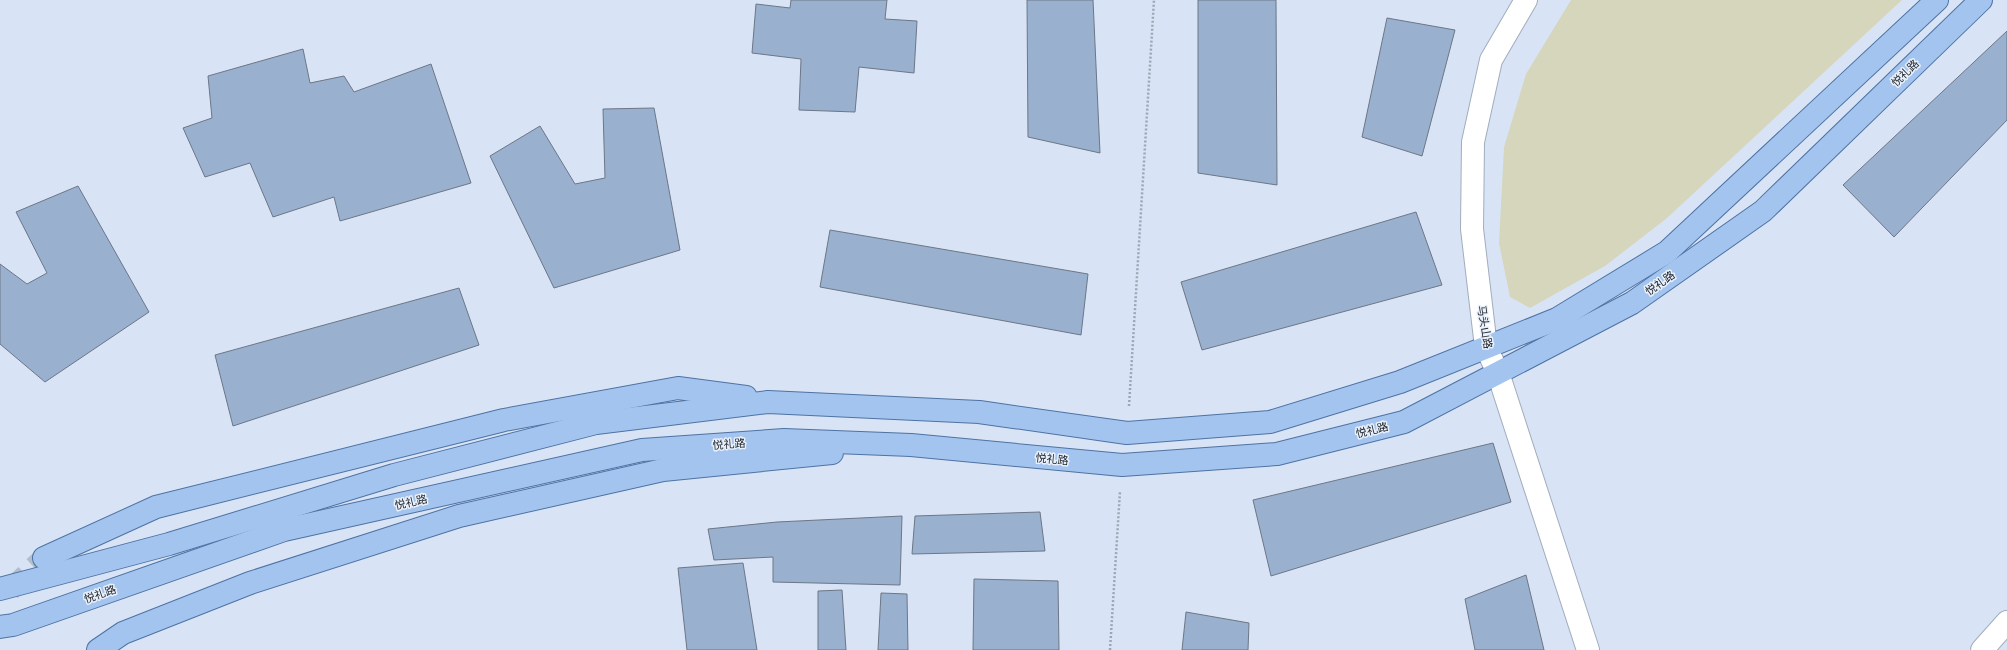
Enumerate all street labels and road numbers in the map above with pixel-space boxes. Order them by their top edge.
street label: 悦礼路 [1888,57,1922,89]
street label: 悦礼路 [1642,268,1678,298]
street label: 马头山路 [1475,304,1495,350]
street label: 悦礼路 [1354,419,1390,441]
street label: 悦礼路 [712,436,746,452]
street label: 悦礼路 [1035,451,1069,467]
street label: 悦礼路 [393,491,429,513]
street label: 悦礼路 [82,582,118,606]

